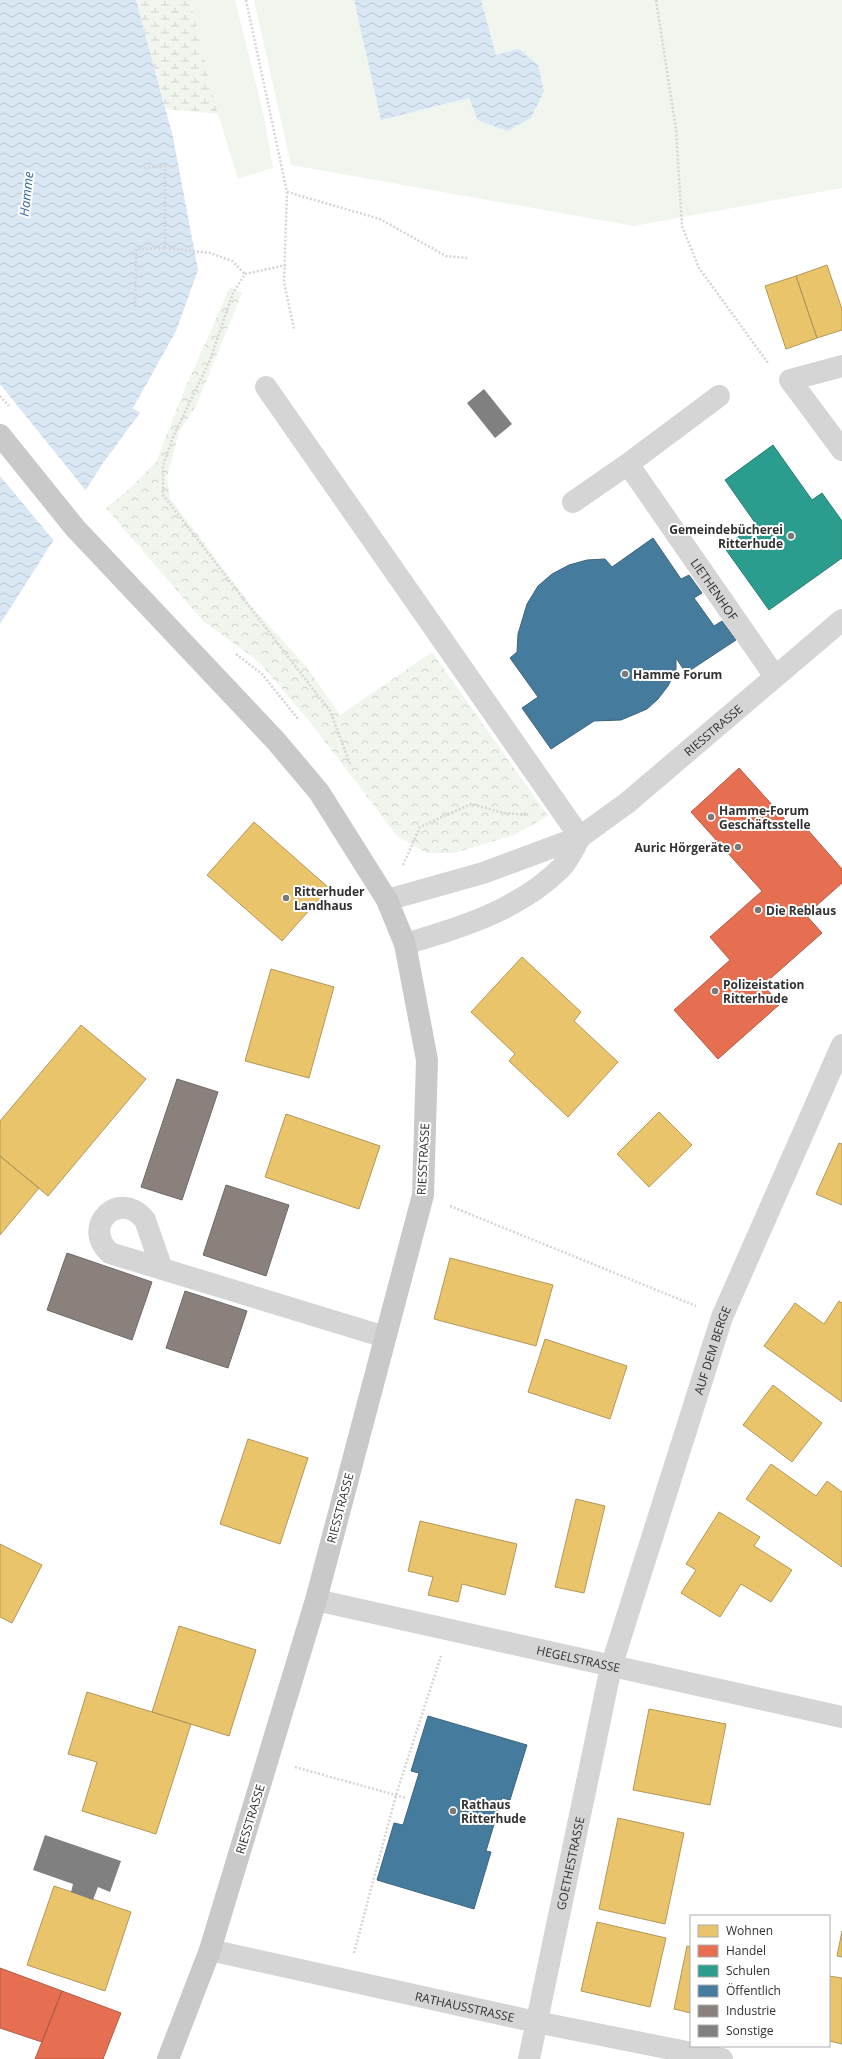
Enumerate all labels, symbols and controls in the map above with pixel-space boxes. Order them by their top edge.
water label: Hamme [15,170,37,217]
place label: Gemeindebücherei Ritterhude [669,521,783,552]
marker: Gemeindebücherei Ritterhude [786,531,796,541]
street label: LIETHENHOF [687,555,742,624]
place label: Hamme Forum [633,666,722,683]
marker: Hamme Forum [620,669,630,679]
street label: RIESSTRASSE [680,700,746,760]
place label: Hamme-Forum Geschäftsstelle [719,802,811,833]
marker: Hamme-Forum Geschäftsstelle [706,812,716,822]
place label: Auric Hörgeräte [635,839,730,856]
marker: Auric Hörgeräte [733,842,743,852]
place label: Ritterhuder Landhaus [294,883,365,914]
marker: Ritterhuder Landhaus [281,893,291,903]
place label: Die Reblaus [766,902,836,919]
marker: Die Reblaus [753,905,763,915]
place label: Polizeistation Ritterhude [723,976,805,1007]
marker: Polizeistation Ritterhude [710,986,720,996]
street label: RIESSTRASSE [413,1123,433,1195]
street label: AUF DEM BERGE [689,1303,734,1397]
street label: RIESSTRASSE [322,1471,358,1545]
street label: HEGELSTRASSE [535,1641,622,1676]
street label: RIESSTRASSE [231,1782,269,1856]
place label: Rathaus Ritterhude [461,1796,526,1827]
marker: Rathaus Ritterhude [448,1806,458,1816]
street label: GOETHESTRASSE [552,1815,588,1911]
legend [690,1915,830,2047]
text: Wohnen [726,1922,773,1939]
text: Handel [726,1942,766,1959]
text: Schulen [726,1962,770,1979]
text: Öffentlich [726,1982,781,1999]
street label: RATHAUSSTRASSE [413,1987,516,2026]
text: Industrie [726,2002,776,2019]
text: Sonstige [726,2022,774,2039]

